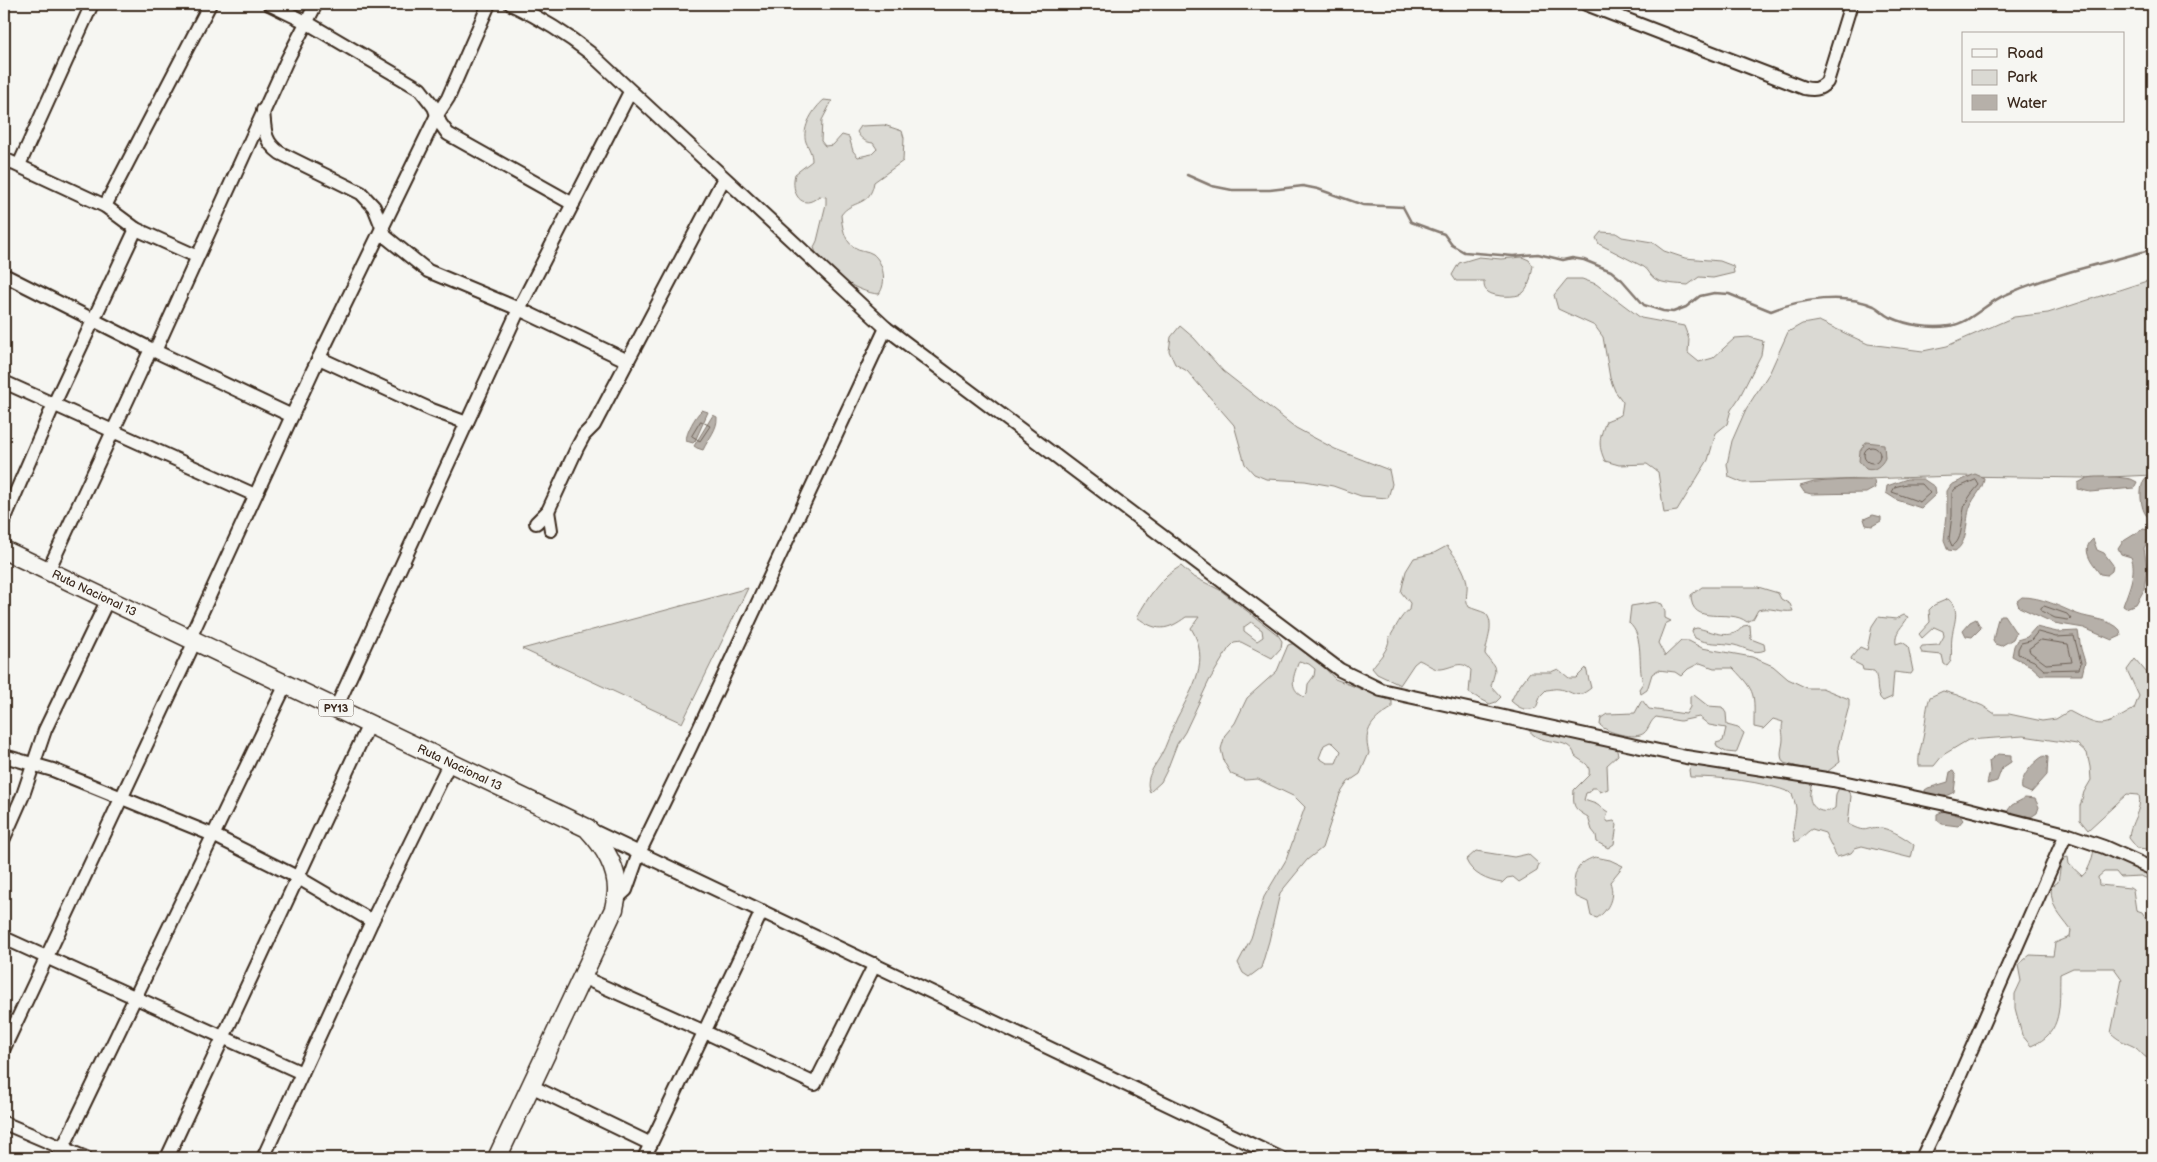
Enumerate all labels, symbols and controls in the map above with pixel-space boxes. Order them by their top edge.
legend [1962,32,2124,122]
text: Road [2007,44,2043,63]
text: Park [2007,68,2038,87]
text: Water [2007,94,2047,113]
street label: Ruta Nacional 13 [49,567,139,620]
road number: PY13 [318,700,354,716]
street label: Ruta Nacional 13 [415,741,504,794]

